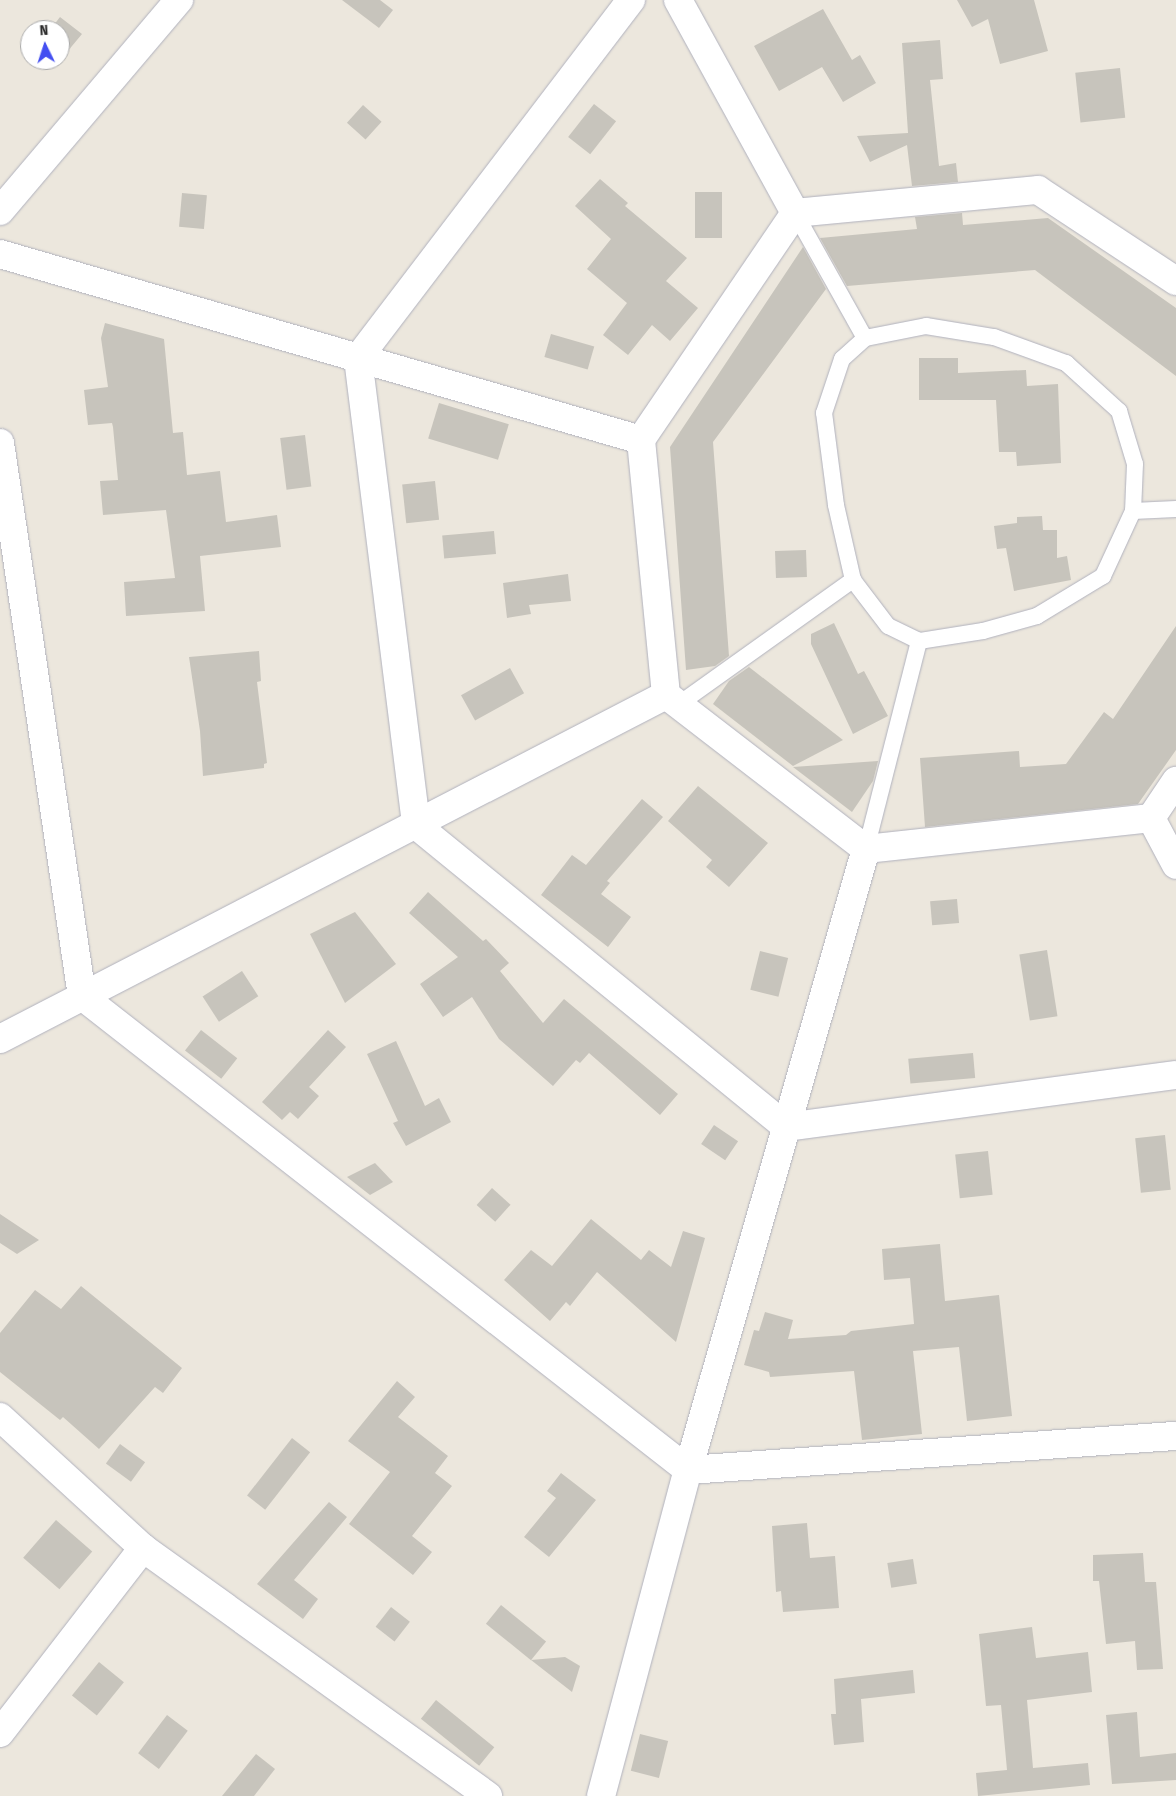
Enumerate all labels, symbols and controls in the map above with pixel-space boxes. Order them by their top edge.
north arrow [20,20,70,70]
text: N [39,22,49,39]

